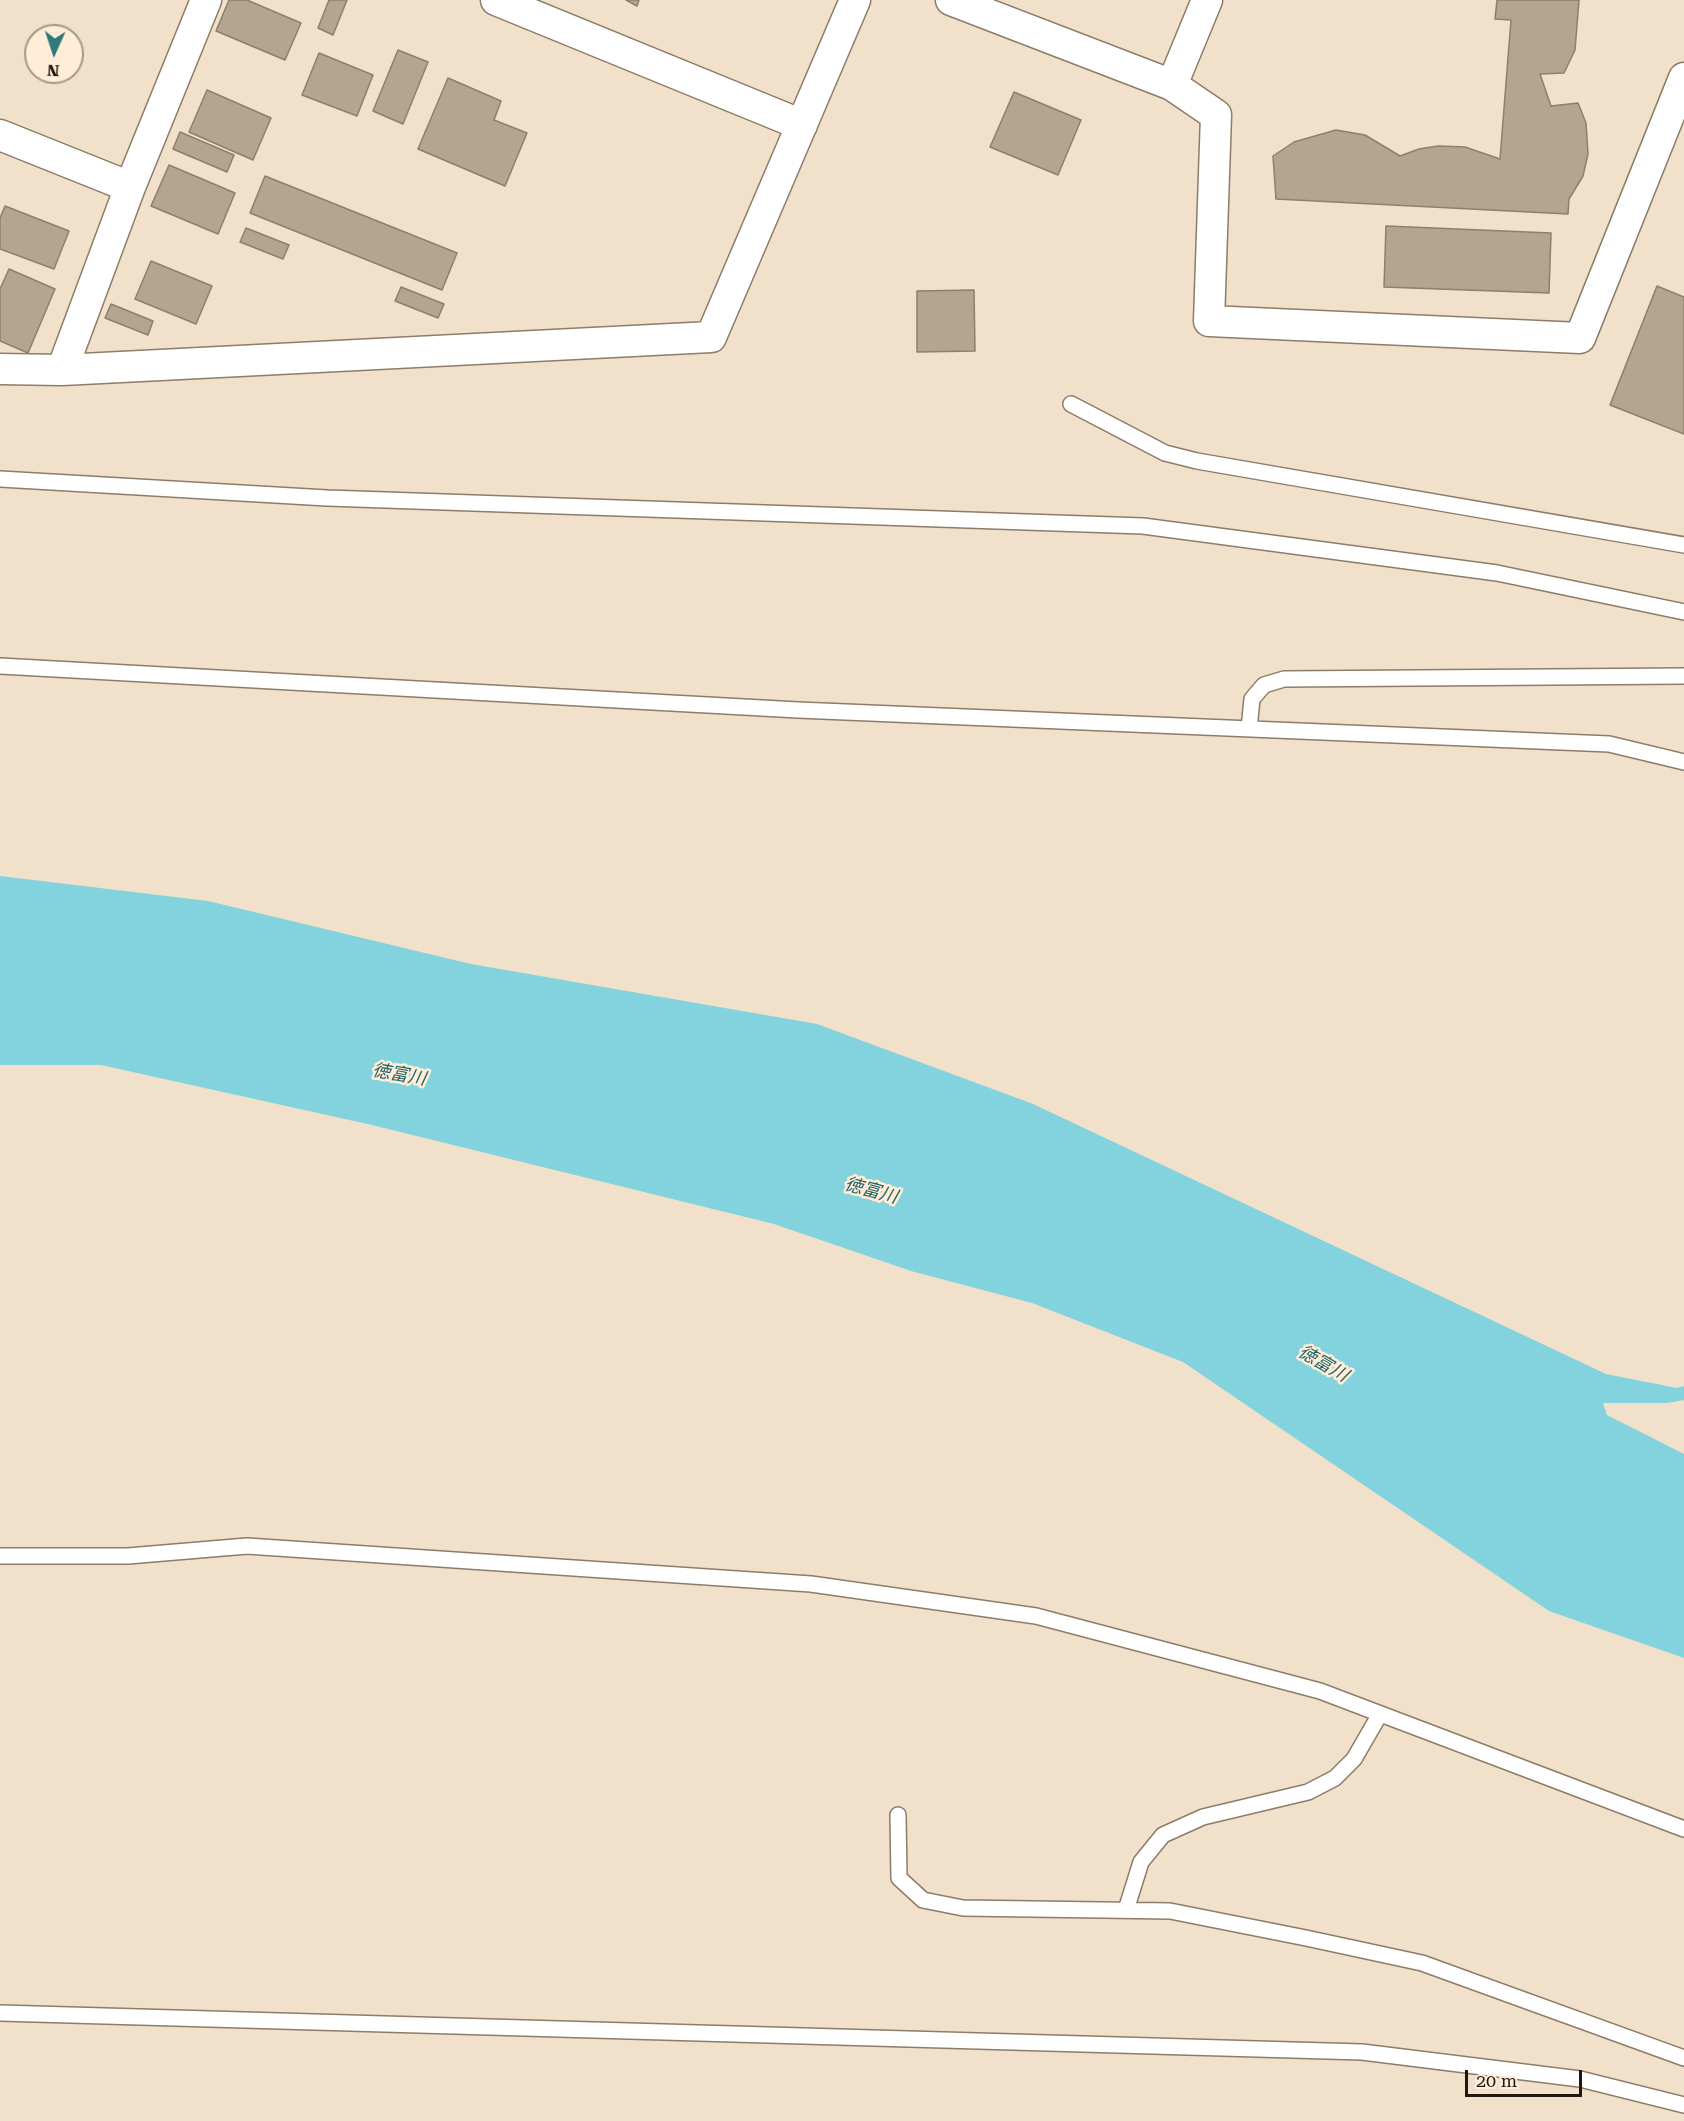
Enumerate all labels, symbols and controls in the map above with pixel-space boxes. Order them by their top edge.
north arrow [24,24,84,84]
text: N [46,61,60,80]
water label: 徳富川 [371,1060,427,1090]
water label: 徳富川 [842,1174,900,1208]
water label: 徳富川 [1294,1341,1352,1387]
scale bar [1468,2058,1585,2096]
text: 20 m [1476,2070,1517,2091]

